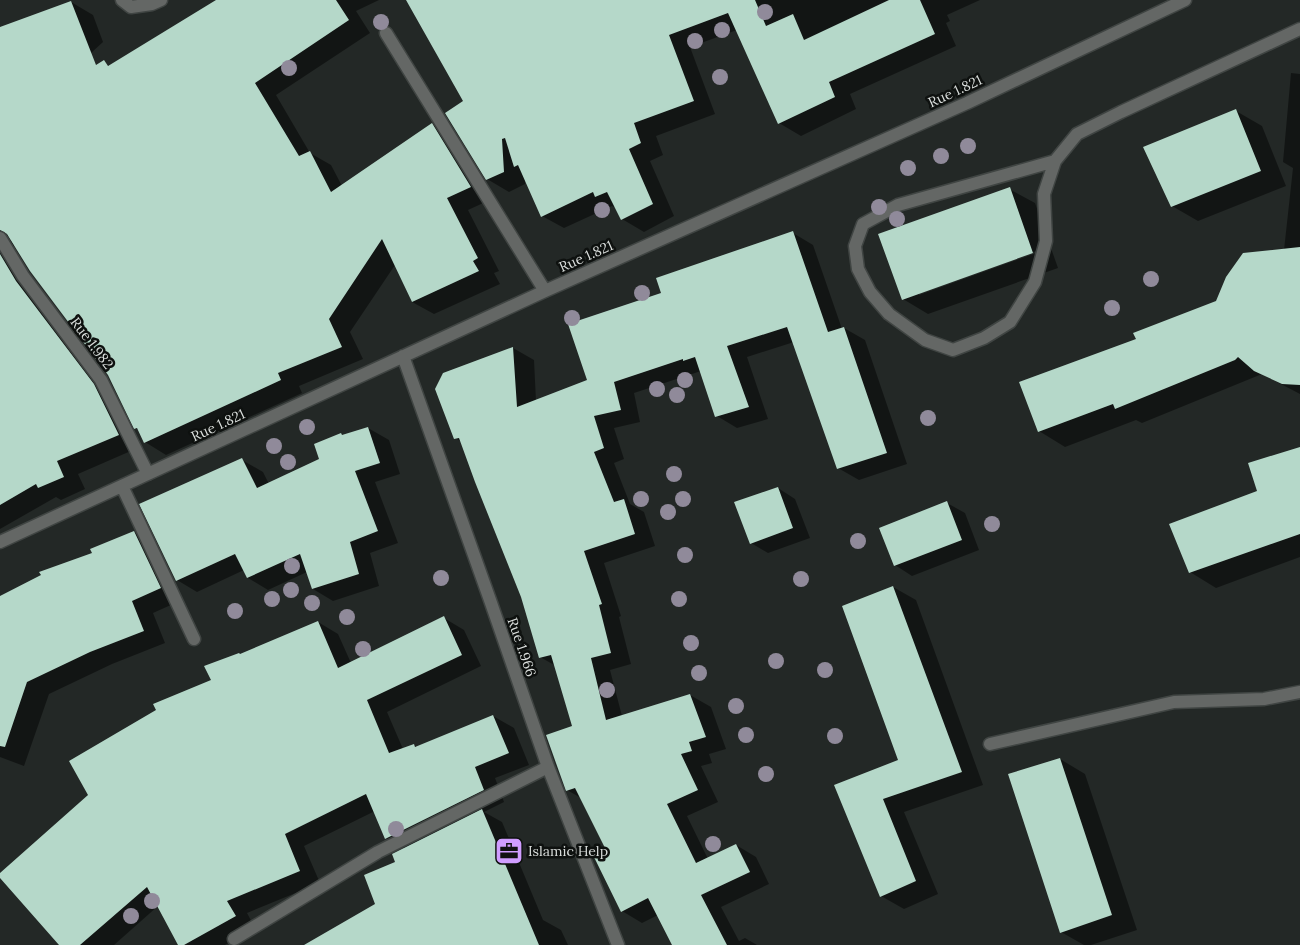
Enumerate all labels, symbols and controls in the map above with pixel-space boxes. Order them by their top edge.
street label: Rue 1.821 [925,71,985,111]
street label: Rue 1.821 [556,236,616,276]
street label: Rue 1.982 [67,313,117,373]
street label: Rue 1.821 [188,405,248,445]
street label: Rue 1.966 [504,615,540,679]
office icon: Islamic Help [494,836,524,866]
place label: Islamic Help [528,842,608,860]

